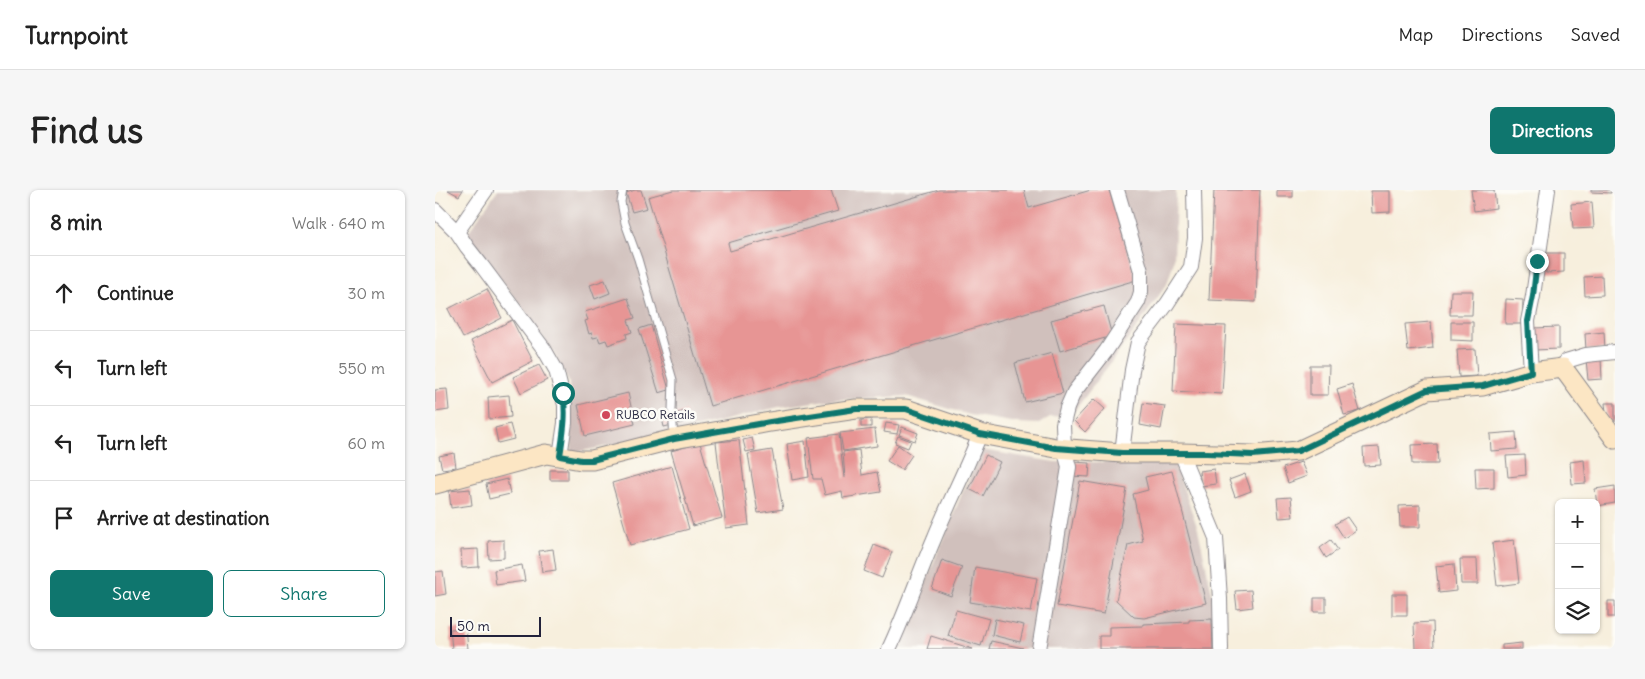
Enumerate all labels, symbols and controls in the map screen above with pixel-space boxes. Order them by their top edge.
text: Turnpoint [25,20,128,50]
text: Map [1398,23,1433,46]
text: Directions [1461,23,1543,46]
text: Saved [1571,23,1620,46]
button: Directions [1490,107,1615,154]
text: Find us [30,108,143,152]
text: 8 min [50,209,102,236]
text: Walk · 640 m [292,213,385,233]
route end [1526,250,1549,273]
icon: ahead [50,279,78,307]
text: Continue [97,281,174,305]
text: 30 m [348,283,385,303]
icon: left [50,354,78,382]
text: Turn left [97,356,167,380]
text: 550 m [338,358,385,378]
route start [552,382,575,405]
place label: RUBCO Retails [616,407,695,422]
marker: RUBCO Retails [600,409,612,421]
icon: left [50,429,78,457]
text: Turn left [97,431,167,455]
text: 60 m [347,433,385,453]
map controls [1555,499,1600,634]
button: + [1555,499,1600,544]
icon: arrive [50,504,78,532]
text: Arrive at destination [97,506,270,530]
button: − [1555,544,1600,589]
button: Save [50,570,213,617]
button: Share [223,570,385,617]
button: layers [1555,589,1600,634]
scale bar [450,614,541,637]
text: 50 m [457,617,490,635]

